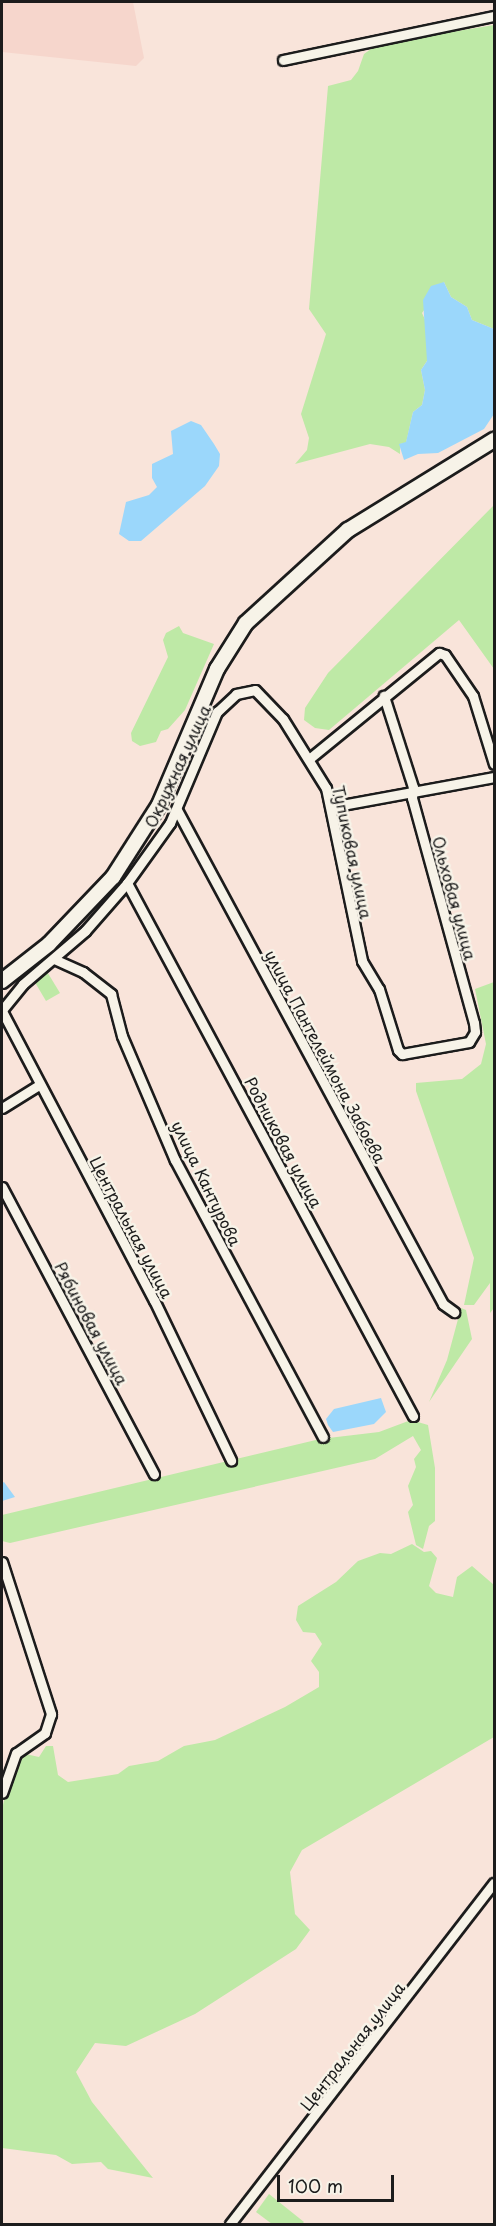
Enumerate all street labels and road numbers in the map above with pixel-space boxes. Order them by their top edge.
street label: Окружная улица [140,701,214,831]
street label: Тупиковая улица [329,783,377,921]
street label: Ольховая улица [429,834,481,962]
street label: улица Пантелеймона Забоева [262,946,390,1166]
street label: Родниковая улица [241,1073,327,1211]
street label: улица Кантурова [168,1117,246,1249]
street label: Центральная улица [86,1153,178,1301]
street label: Рябиновая улица [51,1258,133,1388]
street label: Центральная улица [296,1978,408,2114]

